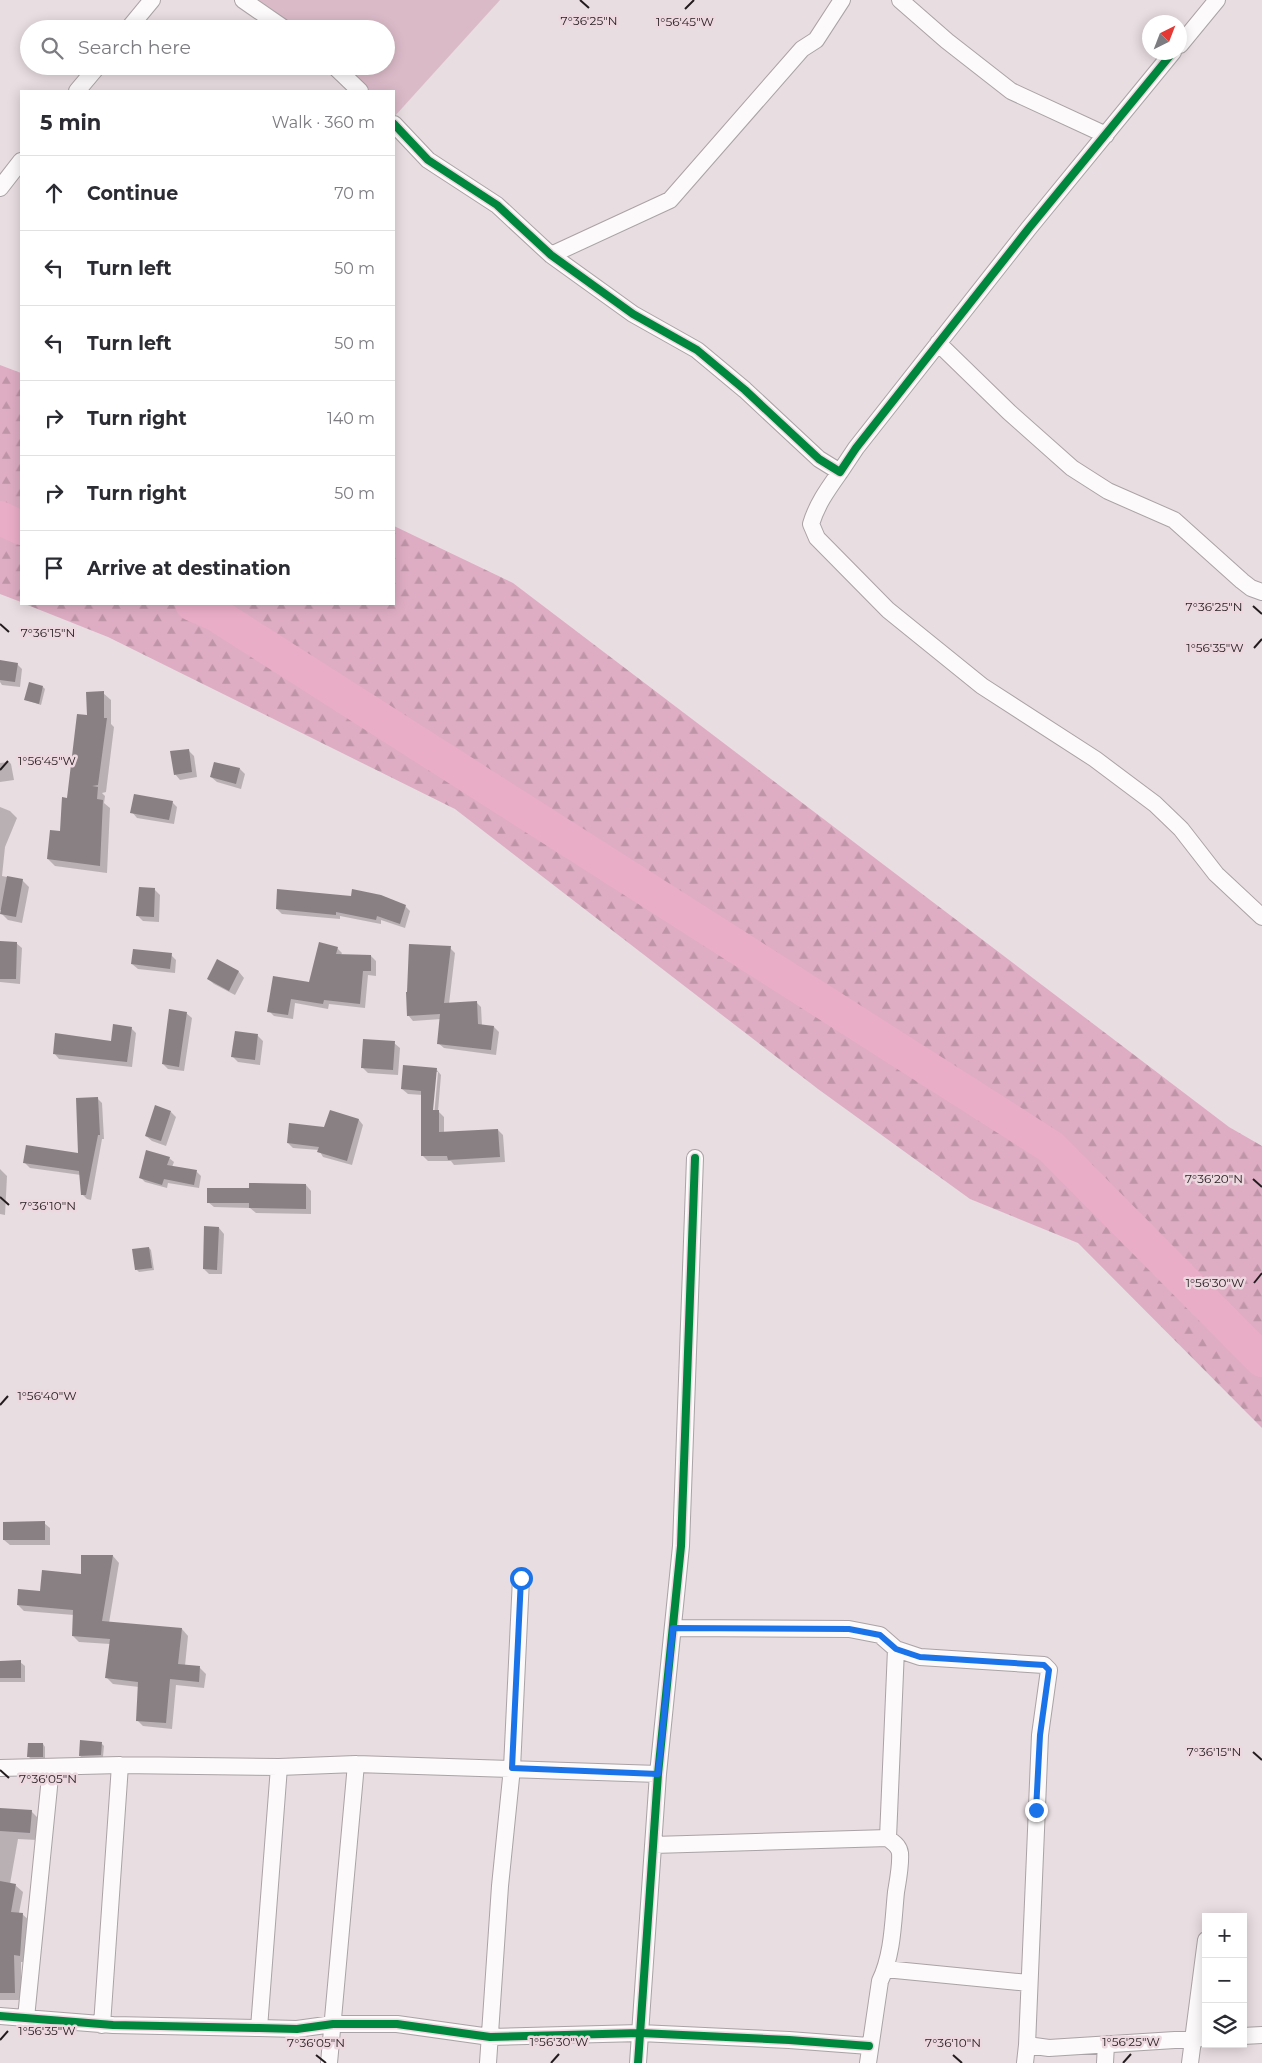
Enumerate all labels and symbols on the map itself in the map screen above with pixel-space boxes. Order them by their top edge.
text: 7°36'25"N [561,13,617,28]
text: 1°56'45"W [656,14,714,29]
north arrow [1142,15,1187,60]
text: 7°36'25"N [1186,599,1242,614]
text: 7°36'15"N [21,625,75,640]
text: 1°56'35"W [1186,640,1244,655]
text: 1°56'45"W [18,753,76,768]
text: 7°36'20"N [1185,1171,1243,1186]
text: 7°36'10"N [20,1198,76,1213]
text: 1°56'30"W [1186,1275,1244,1290]
text: 1°56'40"W [17,1388,77,1403]
route start [510,1567,533,1590]
text: 7°36'15"N [1187,1744,1241,1759]
text: 7°36'05"N [19,1771,77,1786]
route end [1025,1799,1048,1822]
text: 1°56'35"W [18,2023,76,2038]
text: 1°56'30"W [530,2034,588,2049]
text: 1°56'25"W [1102,2034,1160,2049]
text: 7°36'05"N [287,2035,345,2050]
text: 7°36'10"N [925,2035,981,2050]

